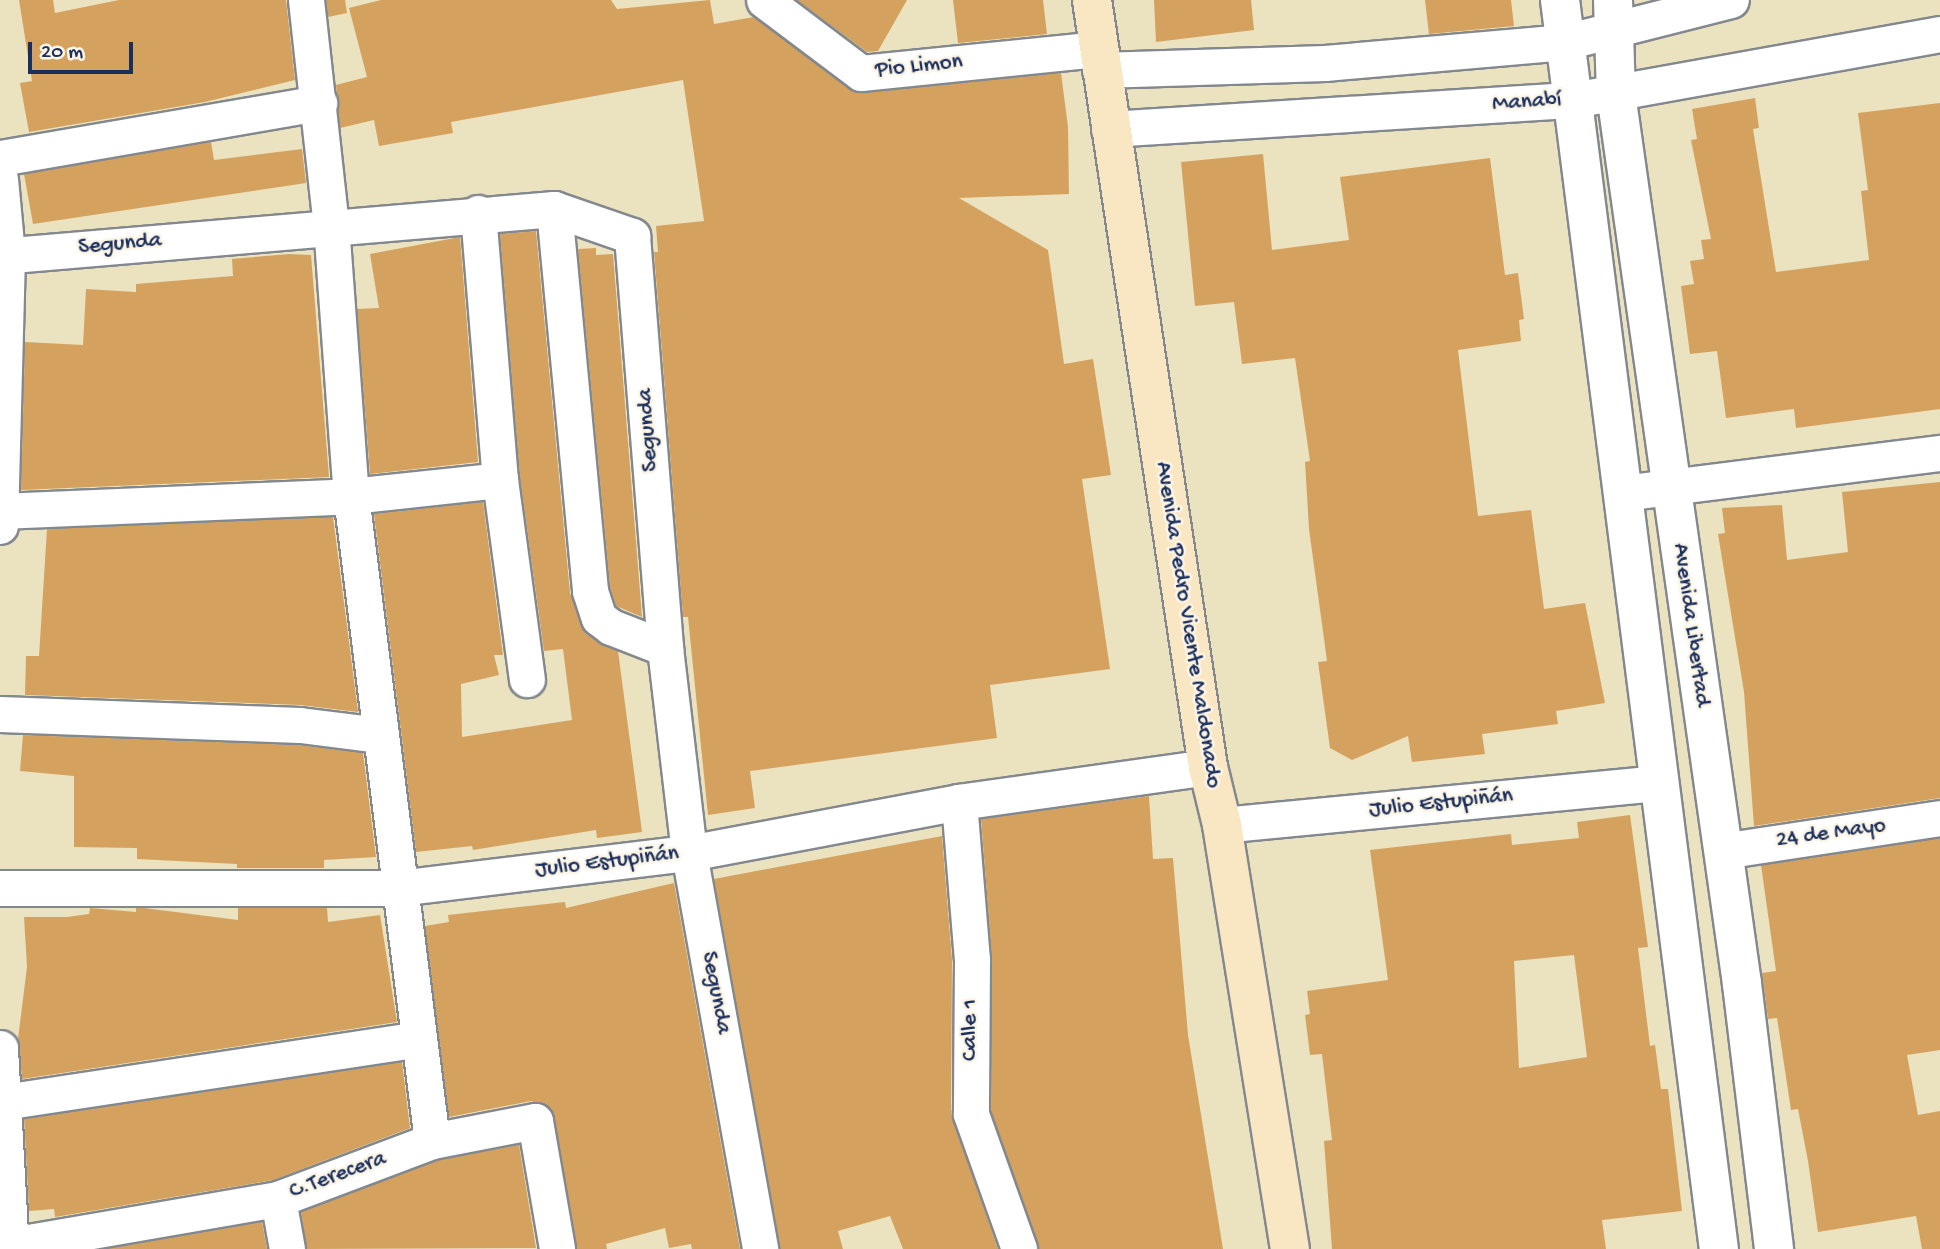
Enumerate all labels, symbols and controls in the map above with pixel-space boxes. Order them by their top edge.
scale bar [32,28,136,72]
text: 20 m [41,41,83,66]
street label: Pio Limon [874,49,964,85]
street label: Manabí [1491,87,1563,119]
street label: Segunda [77,228,163,262]
street label: Segunda [632,387,666,473]
street label: Avenida Pedro Vicente Maldonado [1148,460,1226,790]
street label: Avenida Libertad [1665,542,1715,708]
street label: Julio Estupiñán [1368,783,1514,825]
street label: 24 de Mayo [1774,813,1888,855]
street label: Julio Estupiñán [534,841,680,885]
street label: Segunda [693,949,737,1037]
street label: Calle 1 [957,999,985,1061]
street label: C.Terecera [286,1146,390,1206]

